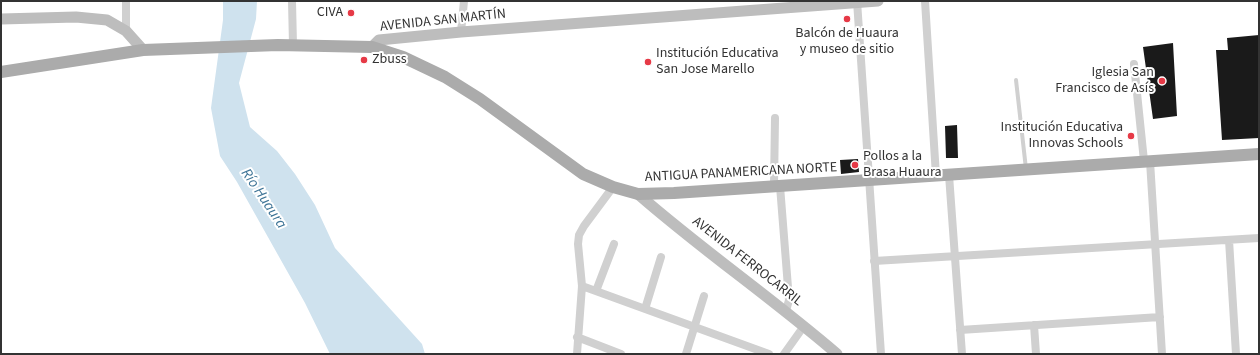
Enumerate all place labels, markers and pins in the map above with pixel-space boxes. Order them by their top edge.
place label: CIVA [317,5,343,21]
marker: CIVA [346,8,356,18]
marker: Balcón de Huaura y museo de sitio [842,14,852,24]
place label: Balcón de Huaura y museo de sitio [795,26,899,58]
place label: Institución Educativa San Jose Marello [656,46,779,78]
place label: Zbuss [372,52,407,68]
marker: Zbuss [359,55,369,65]
marker: Institución Educativa San Jose Marello [643,57,653,67]
place label: Iglesia San Francisco de Asís [1055,65,1154,98]
marker: Iglesia San Francisco de Asís [1157,76,1167,86]
place label: Institución Educativa Innovas Schools [1000,120,1123,152]
marker: Institución Educativa Innovas Schools [1126,131,1136,141]
place label: Pollos a la Brasa Huaura [863,149,942,182]
marker: Pollos a la Brasa Huaura [850,160,860,170]

